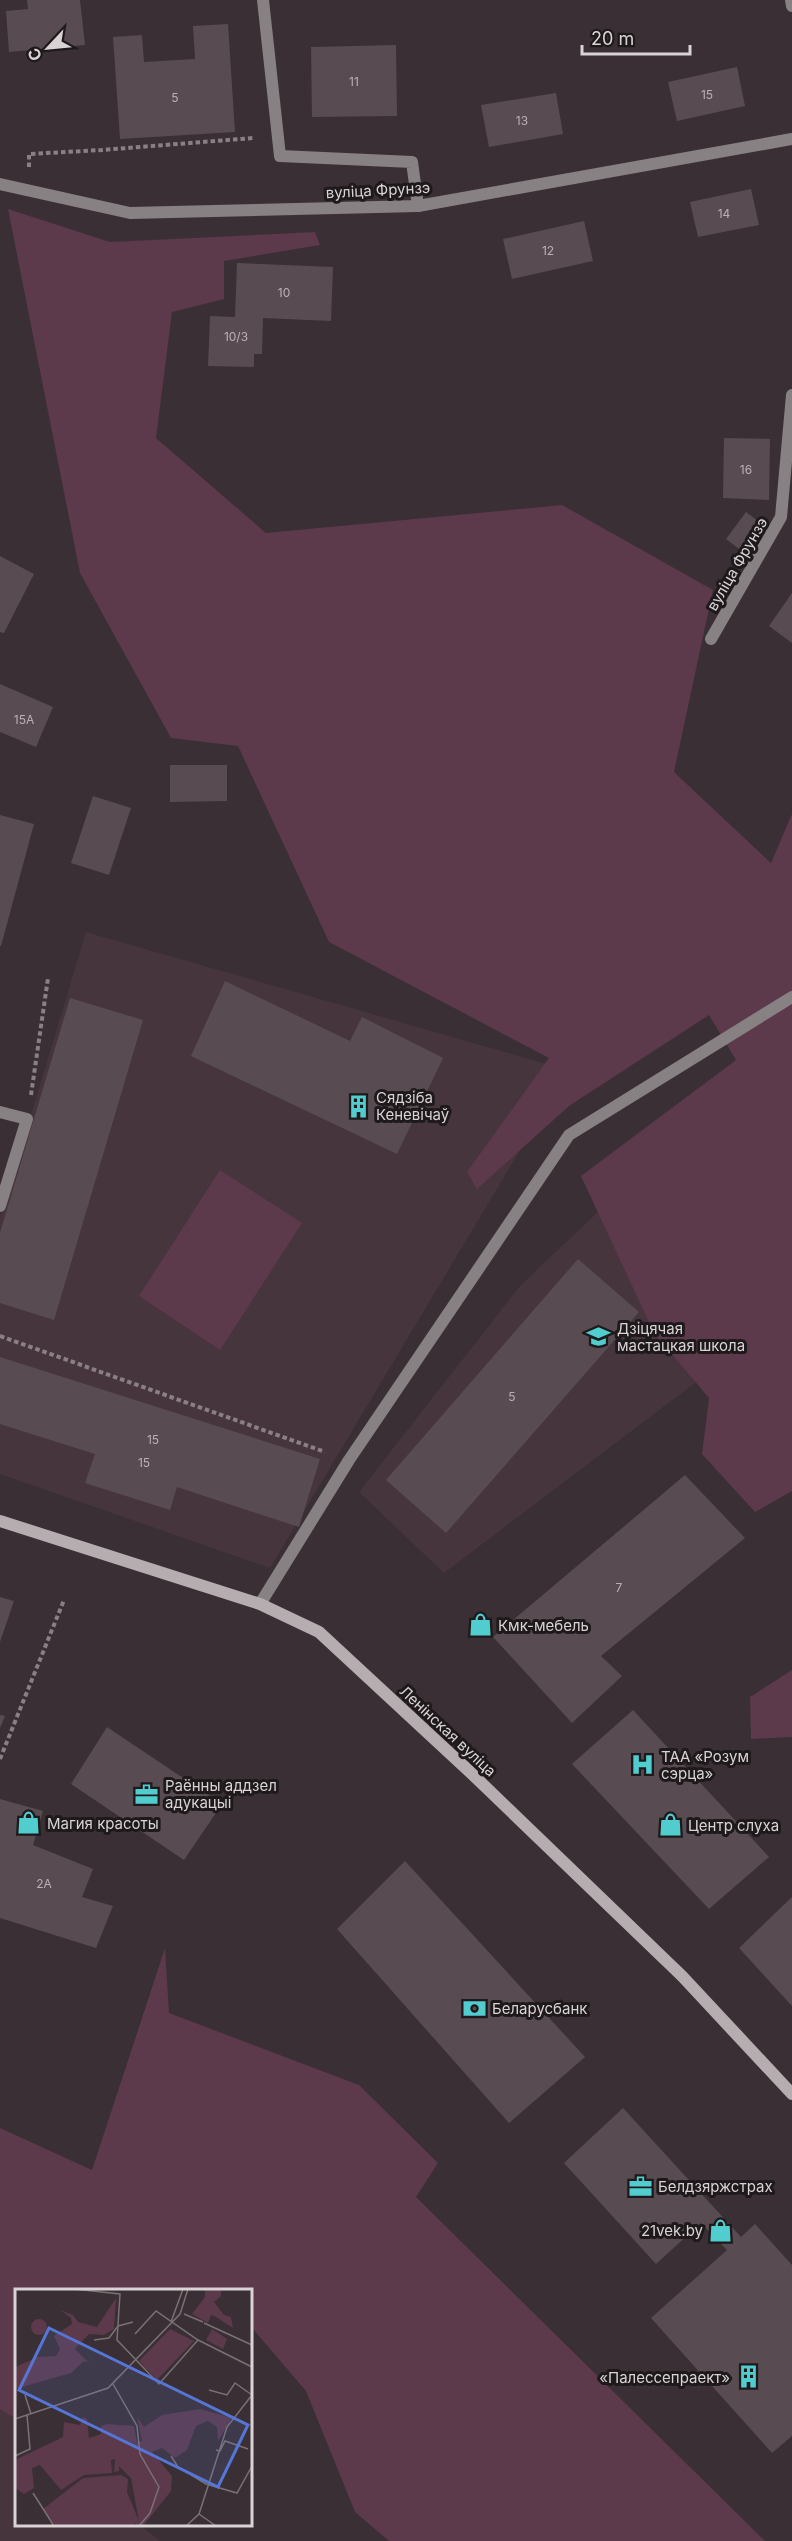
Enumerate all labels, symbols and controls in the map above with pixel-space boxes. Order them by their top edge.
north arrow [18,18,78,78]
scale bar [582,18,690,56]
text: 20 m [591,28,634,49]
text: С [23,45,46,64]
house number: 11 [349,74,359,89]
house number: 15 [701,87,713,102]
house number: 5 [171,90,179,105]
house number: 13 [516,113,528,128]
street label: вуліца Фрунзэ [325,178,431,202]
house number: 14 [718,206,731,221]
house number: 12 [542,243,554,258]
house number: 10 [278,285,290,300]
house number: 10/3 [224,329,248,344]
house number: 16 [740,462,752,477]
street label: вуліца Фрунзэ [703,514,771,614]
house number: 15А [14,712,34,727]
place label: Сядзіба Кеневічаў [376,1088,450,1124]
building icon: Сядзіба Кеневічаў [345,1093,371,1119]
place label: Дзіцячая мастацкая школа [617,1319,745,1355]
school or university icon: Дзіцячая мастацкая школа [586,1324,612,1350]
house number: 5 [508,1389,516,1404]
house number: 15 [147,1432,159,1447]
house number: 15 [138,1455,150,1470]
house number: 7 [616,1580,623,1595]
shop icon: Кмк-мебель [467,1612,493,1638]
place label: Кмк-мебель [498,1616,589,1635]
street label: Ленінская вуліца [396,1681,500,1781]
place label: ТАА «Розум сэрца» [661,1747,749,1783]
hospital icon: ТАА «Розум сэрца» [630,1752,656,1778]
place label: Раённы аддзел адукацыі [165,1776,277,1812]
office icon: Раённы аддзел адукацыі [134,1781,160,1807]
shop icon: Магия красоты [16,1810,42,1836]
shop icon: Центр слуха [657,1812,683,1838]
place label: Магия красоты [47,1814,159,1833]
place label: Центр слуха [688,1816,779,1835]
house number: 2А [36,1876,52,1891]
bank icon: Беларусбанк [461,1995,487,2021]
place label: Беларусбанк [492,1999,587,2018]
office icon: Белдзяржстрах [627,2173,653,2199]
place label: Белдзяржстрах [658,2177,773,2196]
shop icon: 21vek.by [708,2217,734,2243]
place label: 21vek.by [641,2221,704,2240]
inset map [15,2289,252,2526]
building icon: «Палессепраект» [735,2364,761,2390]
place label: «Палессепраект» [599,2368,730,2387]

